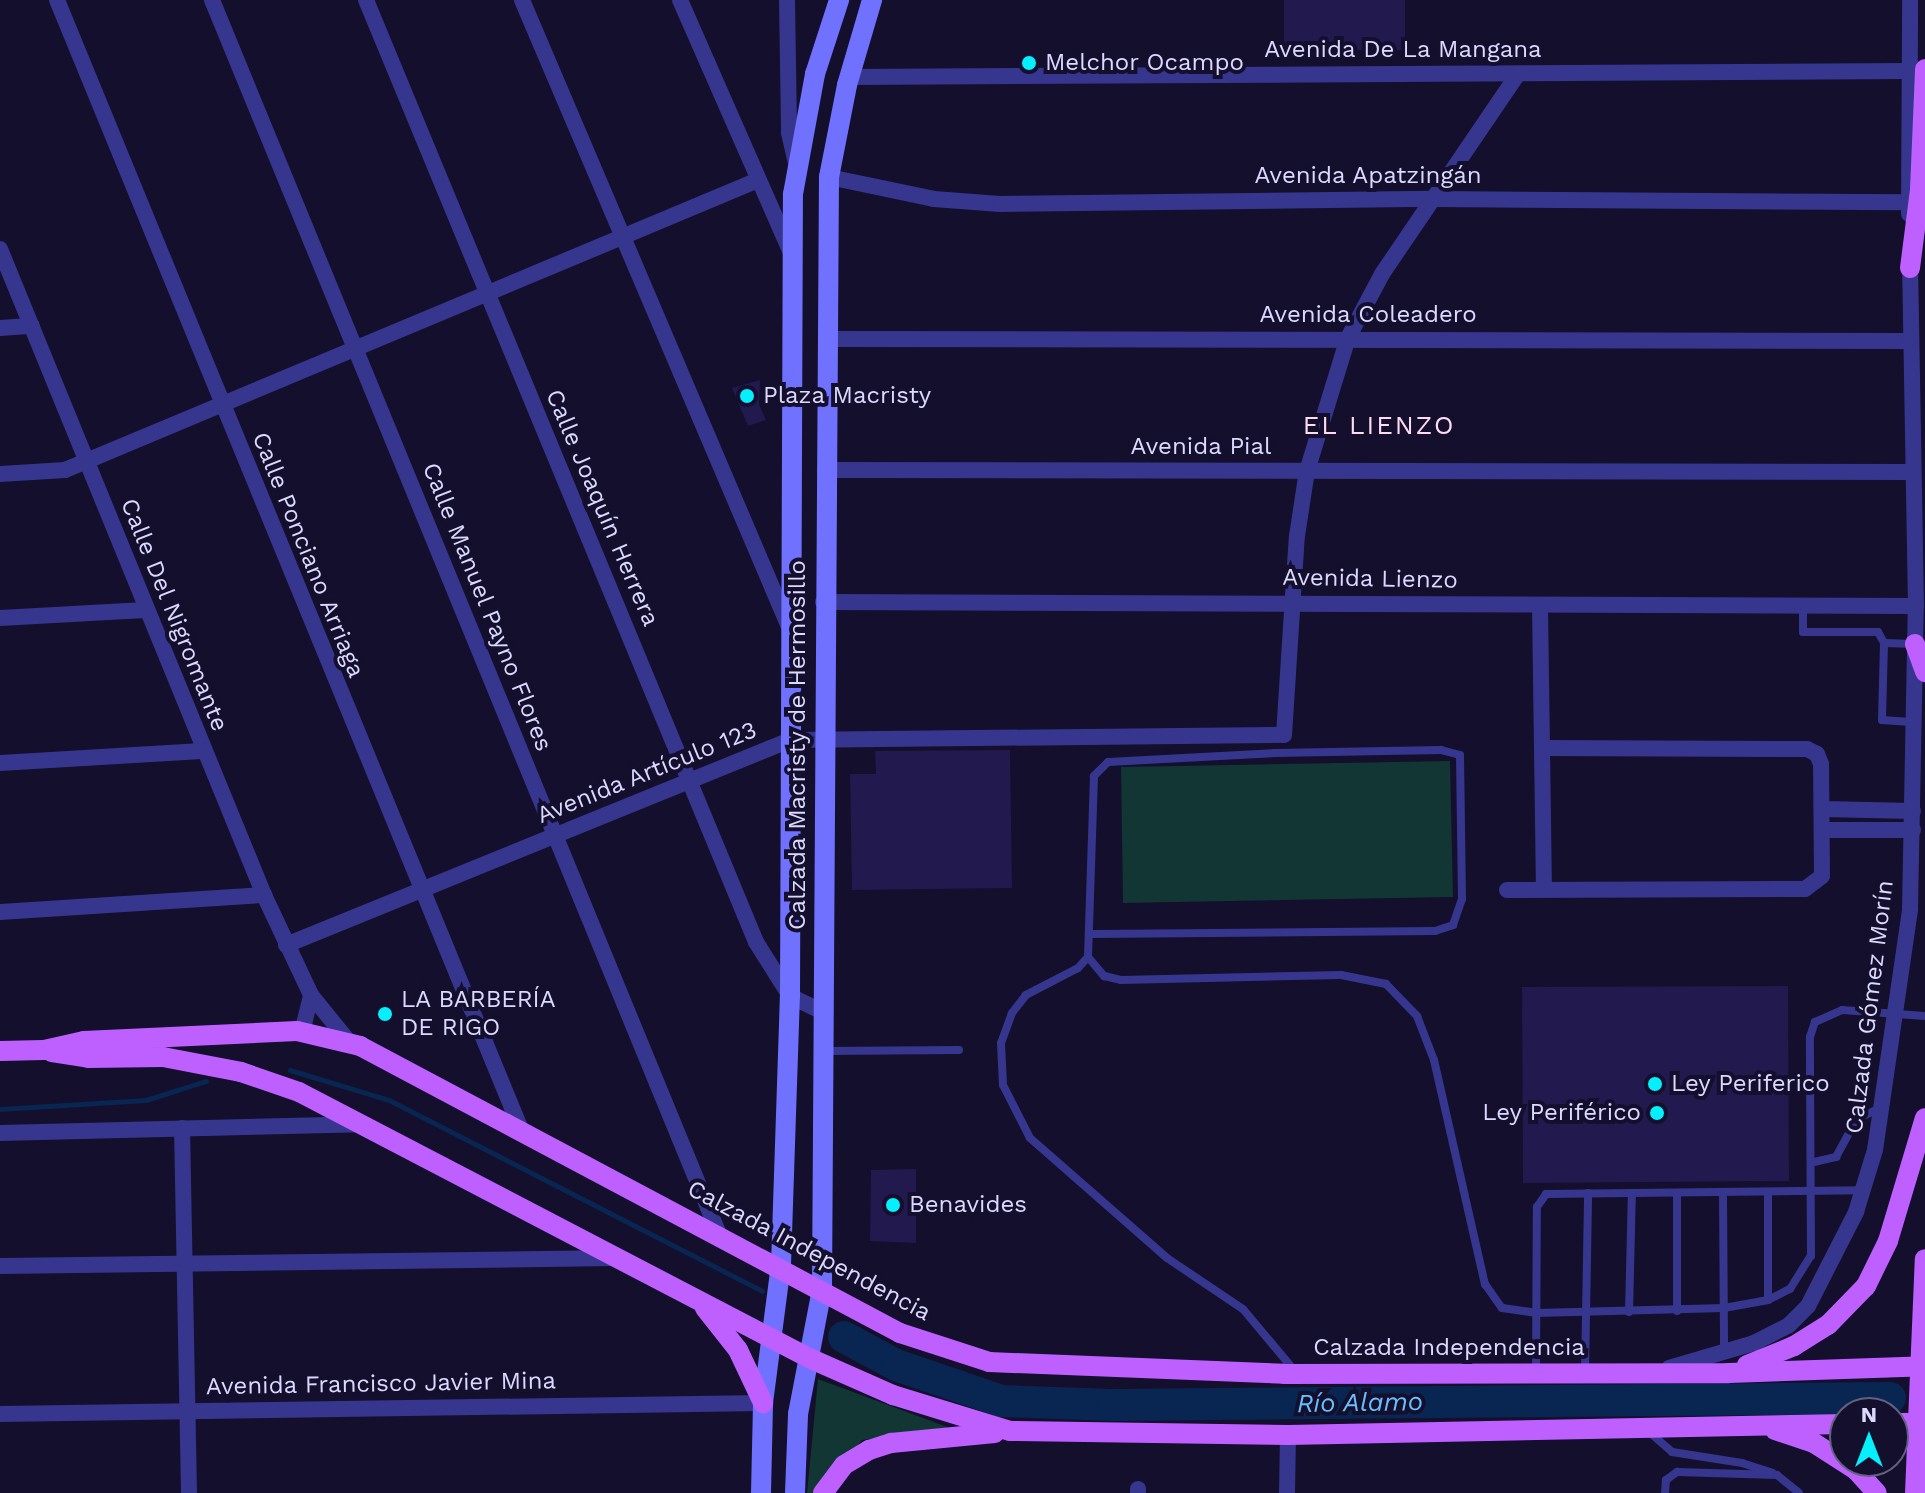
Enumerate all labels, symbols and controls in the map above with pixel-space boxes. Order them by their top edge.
street label: Avenida De La Mangana [1264,36,1542,64]
place label: Melchor Ocampo [1045,49,1244,77]
marker: Melchor Ocampo [1020,54,1038,72]
street label: Avenida Apatzingán [1254,162,1482,190]
street label: Avenida Coleadero [1259,301,1477,329]
place label: Plaza Macristy [763,382,932,410]
street label: Calle Joaquín Herrera [539,385,665,631]
marker: Plaza Macristy [738,387,756,405]
district label: EL LIENZO [1302,410,1456,442]
street label: Calle Ponciano Arriaga [245,428,371,682]
street label: Avenida Pial [1130,433,1272,461]
street label: Calle Manuel Payno Flores [416,458,558,756]
street label: Calle Del Nigromante [114,494,234,736]
street label: Calzada Macristy de Hermosillo [784,560,812,930]
street label: Avenida Lienzo [1282,563,1458,595]
street label: Avenida Artículo 123 [532,715,762,831]
street label: Calzada Gómez Morín [1840,878,1900,1136]
place label: LA BARBERÍA DE RIGO [401,986,556,1042]
marker: LA BARBERÍA DE RIGO [376,1005,394,1023]
place label: Ley Periferico [1671,1070,1830,1098]
marker: Ley Periferico [1646,1075,1664,1093]
place label: Ley Periférico [1482,1099,1641,1127]
marker: Ley Periférico [1648,1104,1666,1122]
street label: Calzada Independencia [682,1174,936,1328]
place label: Benavides [909,1191,1027,1219]
marker: Benavides [884,1196,902,1214]
street label: Calzada Independencia [1313,1334,1585,1362]
street label: Avenida Francisco Javier Mina [205,1367,557,1401]
water label: Río Alamo [1296,1386,1424,1420]
north arrow [1829,1397,1909,1477]
text: N [1861,1402,1877,1427]

